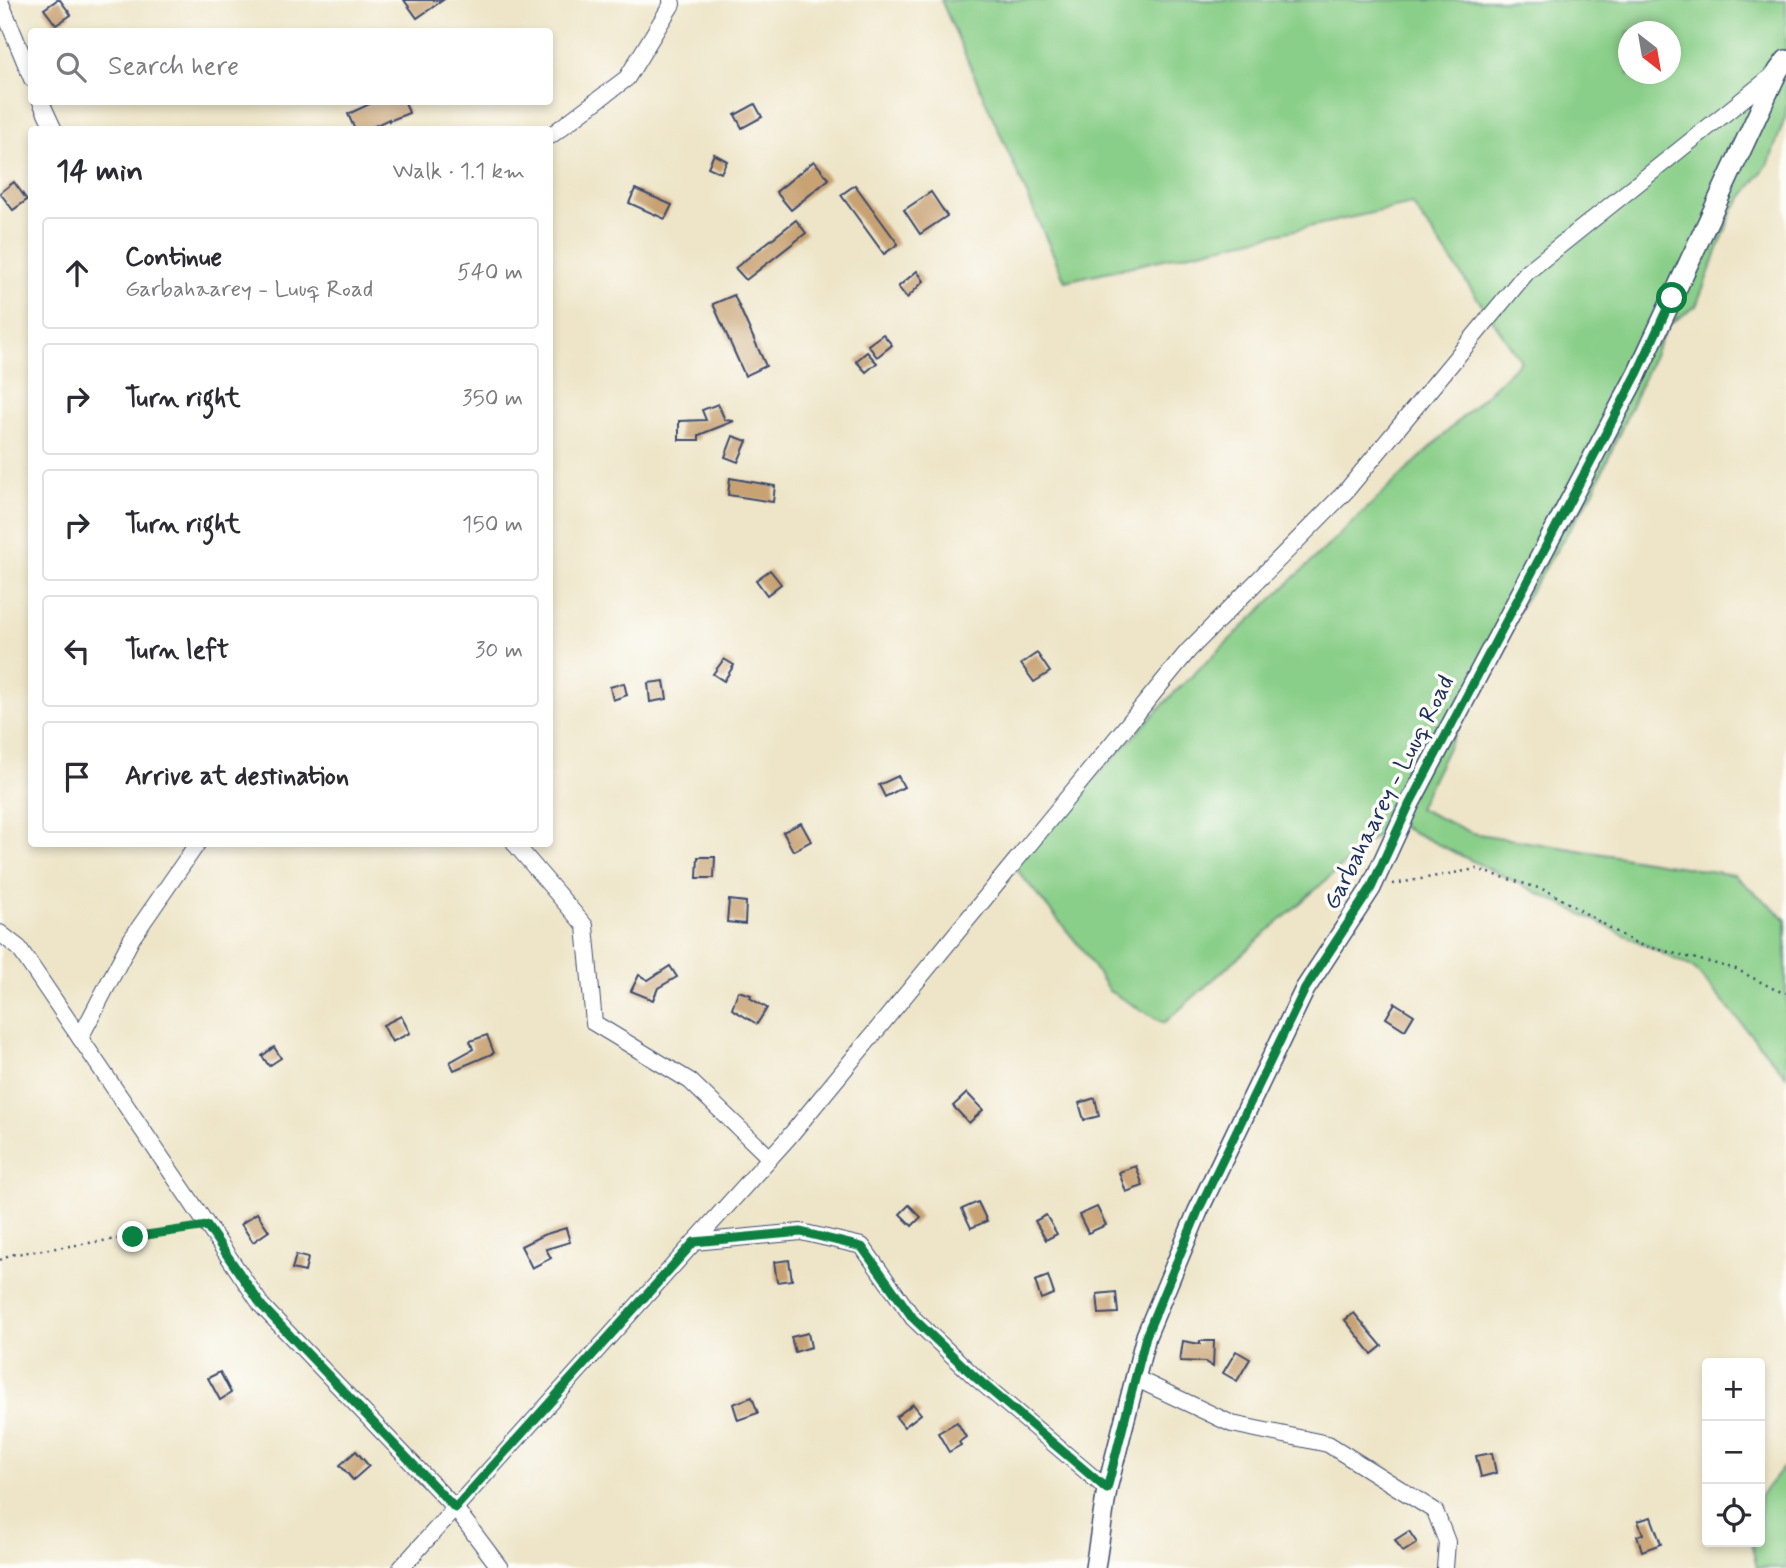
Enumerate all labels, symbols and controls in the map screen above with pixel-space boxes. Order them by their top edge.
north arrow [1618,21,1681,84]
search box [28,28,553,105]
icon: search [52,48,90,86]
text: Search here [108,50,239,84]
text: 14 min [56,152,143,191]
text: Walk · 1.1 km [392,157,525,187]
text: Continue [125,241,222,275]
icon: ahead [58,254,96,292]
text: 540 m [457,258,523,288]
text: Garbahaarey - Luuq Road [125,275,373,305]
route start [1656,282,1687,313]
icon: right [58,380,96,418]
text: Turn right [125,382,241,416]
text: 350 m [462,384,523,414]
icon: right [58,506,96,544]
text: Turn right [125,508,241,542]
text: 150 m [462,510,523,540]
icon: left [58,632,96,670]
text: Turn left [125,634,229,668]
text: 30 m [475,636,523,666]
street label: Garbahaarey - Luuq Road [1317,670,1462,915]
icon: arrive [58,758,96,796]
text: Arrive at destination [125,760,349,794]
route end [117,1221,148,1252]
map controls [1702,1358,1765,1547]
button: + [1702,1358,1765,1421]
button: − [1702,1421,1765,1484]
button: locate [1702,1484,1765,1547]

